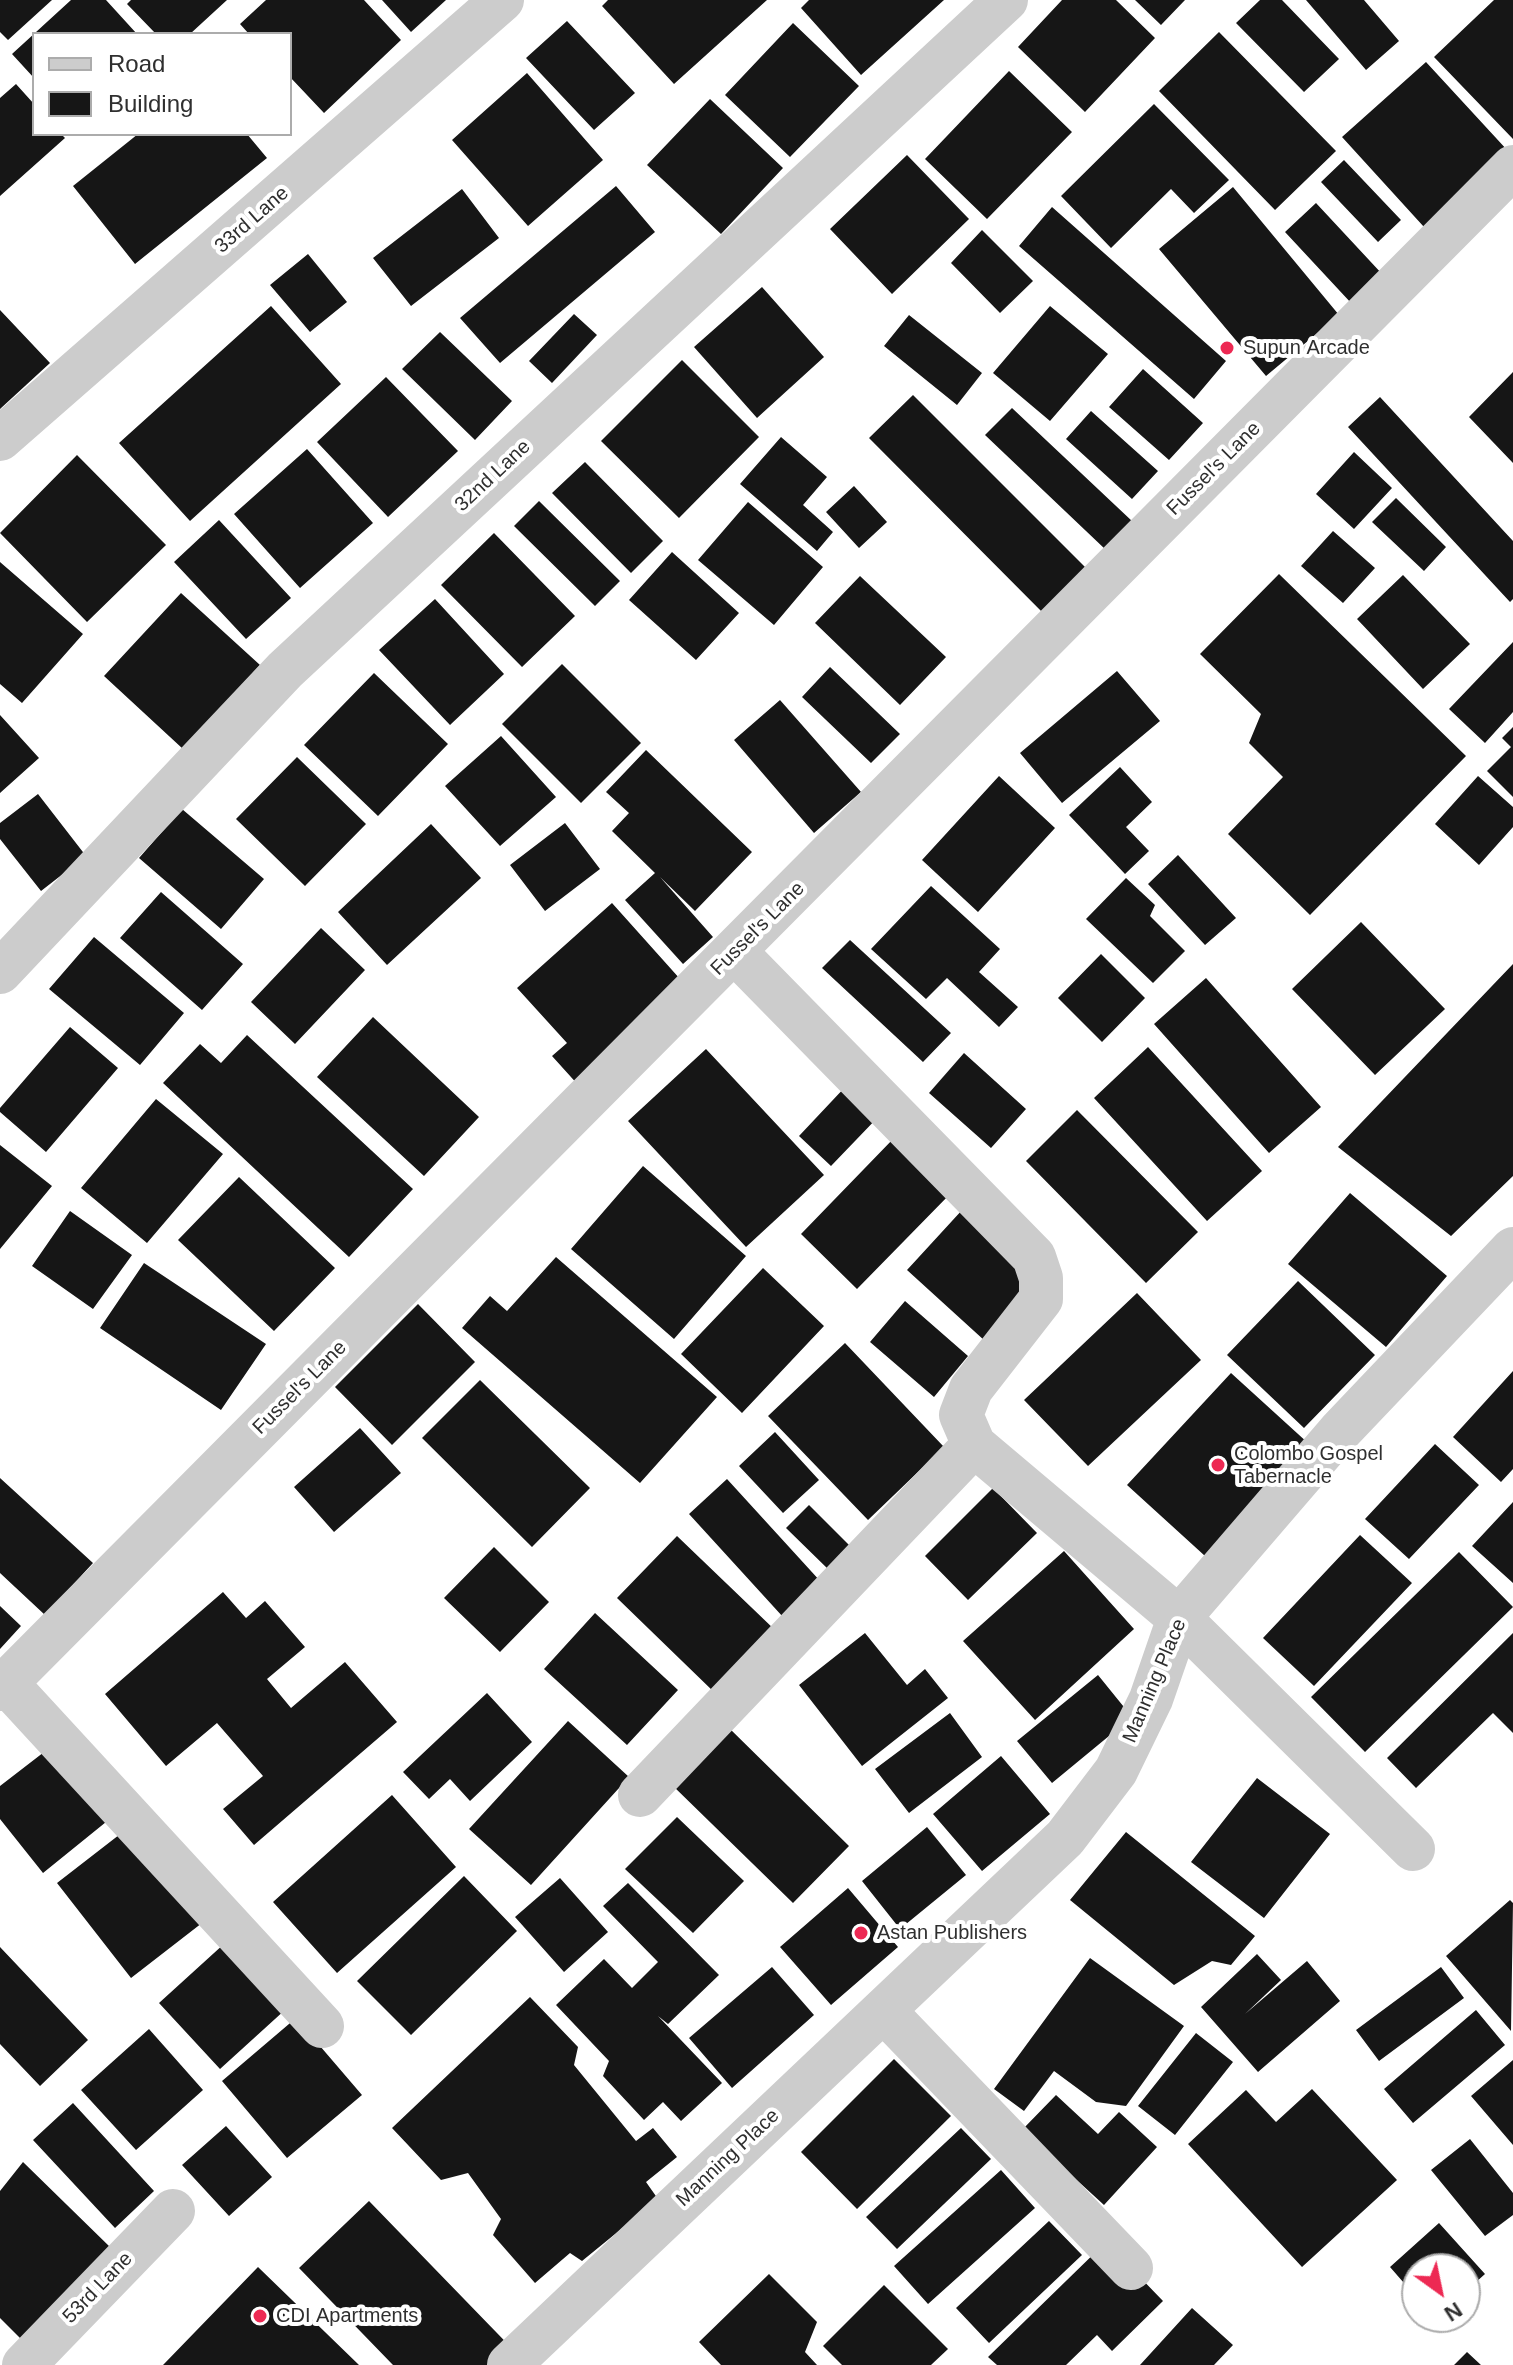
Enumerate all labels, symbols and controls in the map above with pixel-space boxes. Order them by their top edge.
legend [32,32,292,136]
text: Road [108,50,165,77]
text: Building [108,90,193,117]
street label: 33rd Lane [210,181,294,259]
place label: Supun Arcade [1243,336,1370,360]
marker: Supun Arcade [1218,339,1236,357]
street label: Fussel's Lane [1162,417,1266,521]
street label: 32nd Lane [450,435,536,517]
street label: Fussel's Lane [706,877,810,981]
street label: Fussel's Lane [248,1336,352,1440]
place label: Colombo Gospel Tabernacle [1234,1442,1383,1489]
marker: Colombo Gospel Tabernacle [1209,1456,1227,1474]
street label: Manning Place [1118,1615,1192,1747]
place label: Astan Publishers [877,1921,1027,1945]
marker: Astan Publishers [852,1924,870,1942]
street label: Manning Place [671,2104,785,2212]
street label: 53rd Lane [58,2247,138,2329]
north arrow [1401,2253,1481,2333]
text: N [1440,2297,1467,2327]
place label: CDI Apartments [276,2304,418,2328]
marker: CDI Apartments [251,2307,269,2325]

